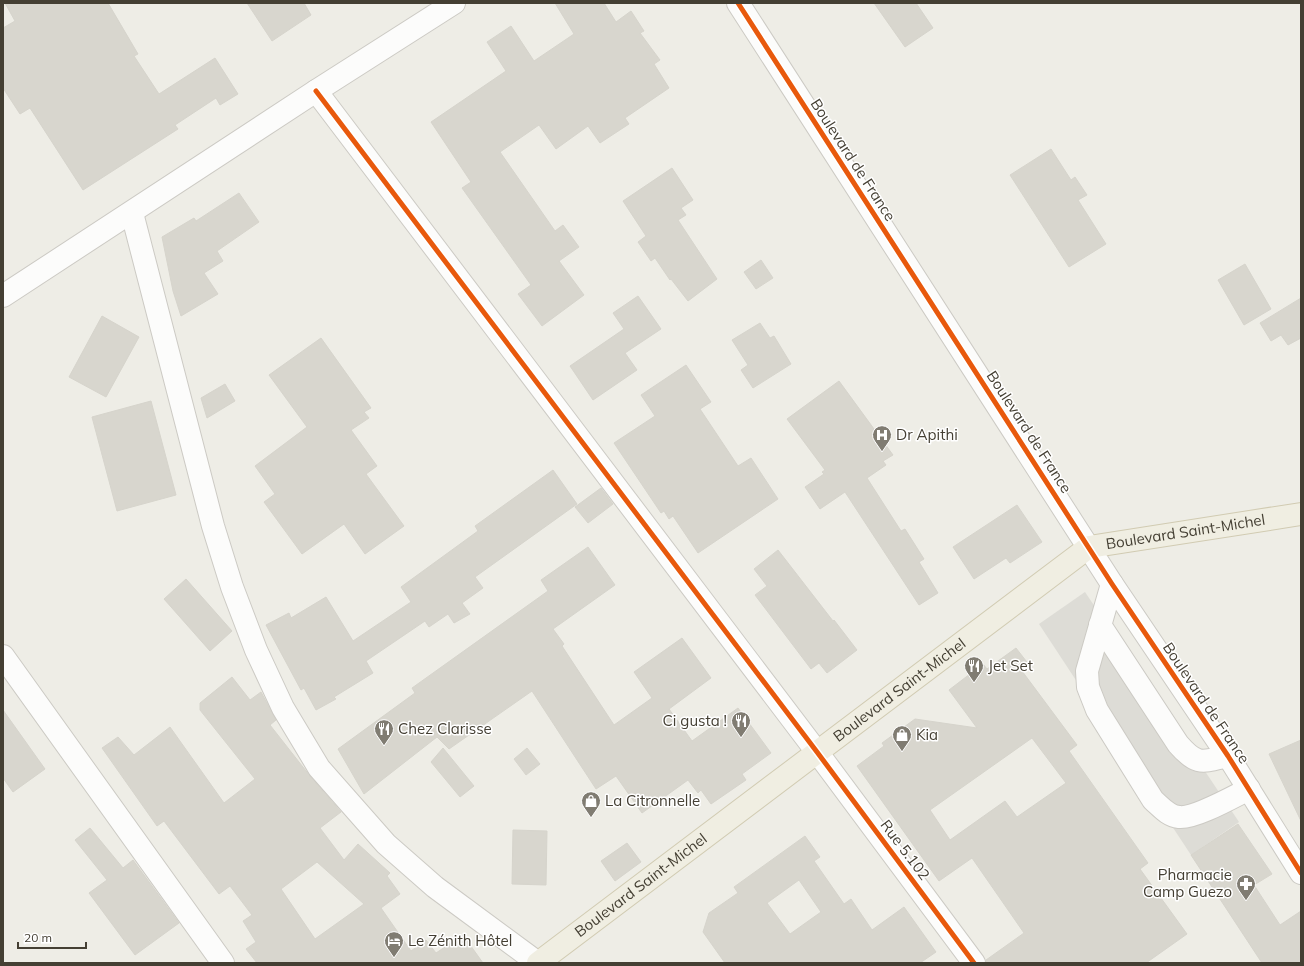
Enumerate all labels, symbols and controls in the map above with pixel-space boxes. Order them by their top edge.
street label: Boulevard de France [807,95,900,224]
street label: Boulevard de France [983,367,1076,496]
hospital icon: Dr Apithi [871,424,893,452]
place label: Dr Apithi [896,425,958,444]
street label: Boulevard Saint-Michel [1104,510,1266,553]
street label: Boulevard Saint-Michel [829,634,969,746]
street label: Boulevard de France [1159,639,1254,767]
restaurant icon: Jet Set [963,655,985,683]
place label: Jet Set [988,656,1033,675]
restaurant icon: Ci gusta ! [730,710,752,738]
place label: Ci gusta ! [663,711,727,730]
restaurant icon: Chez Clarisse [373,718,395,746]
place label: Chez Clarisse [398,719,492,738]
shop icon: Kia [891,724,913,752]
place label: Kia [916,725,938,744]
shop icon: La Citronnelle [580,790,602,818]
place label: La Citronnelle [605,791,700,810]
street label: Rue 5.102 [877,816,934,884]
street label: Boulevard Saint-Michel [571,829,711,941]
place label: Pharmacie Camp Guezo [1143,865,1232,901]
pharmacy icon: Pharmacie Camp Guezo [1235,873,1257,901]
scale bar [18,924,86,950]
text: 20 m [24,930,52,945]
hotel icon: Le Zénith Hôtel [383,930,405,958]
place label: Le Zénith Hôtel [408,931,512,950]

